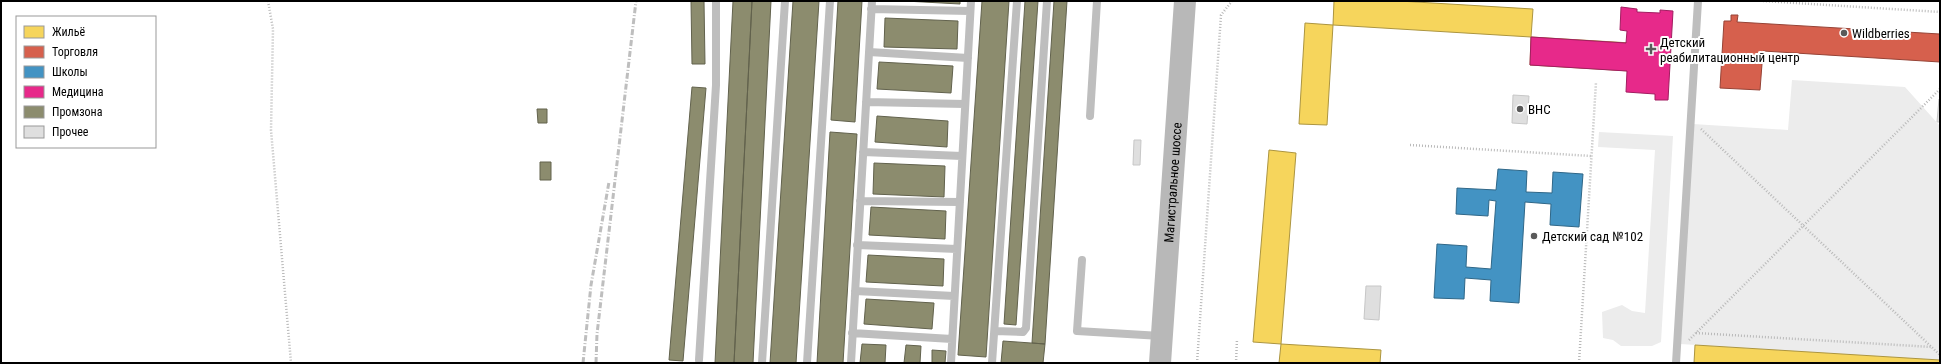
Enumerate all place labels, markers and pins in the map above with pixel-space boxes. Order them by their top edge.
place label: Wildberries [1852,26,1910,41]
marker: Wildberries [1839,28,1849,38]
place label: Детский реабилитационный центр [1660,35,1800,65]
marker: Детский реабилитационный центр [1645,43,1657,55]
place label: ВНС [1528,102,1551,117]
marker: ВНС [1515,104,1525,114]
place label: Детский сад №102 [1542,229,1643,244]
marker: Детский сад №102 [1529,231,1539,241]

